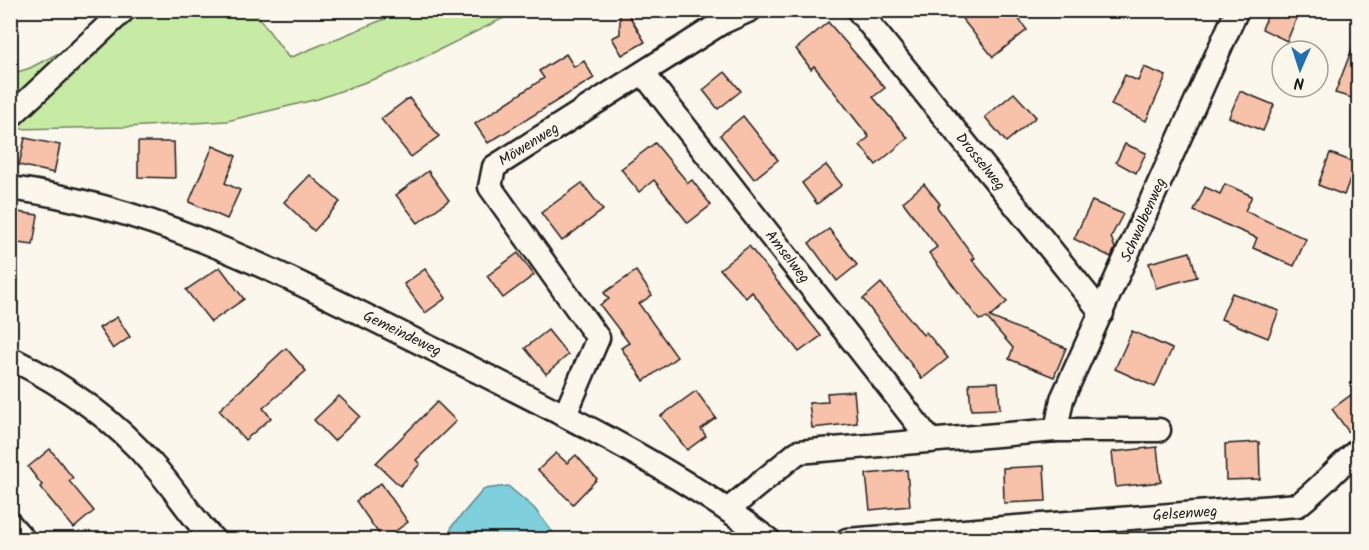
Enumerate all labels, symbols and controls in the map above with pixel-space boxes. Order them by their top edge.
north arrow [1270,39,1330,99]
text: N [1294,70,1305,95]
street label: Möwenweg [494,117,564,173]
street label: Drosselweg [949,128,1011,196]
street label: Schwalbenweg [1115,174,1173,266]
street label: Amselweg [759,225,815,289]
street label: Gemeindeweg [359,305,445,363]
street label: Gelsenweg [1152,500,1218,528]

